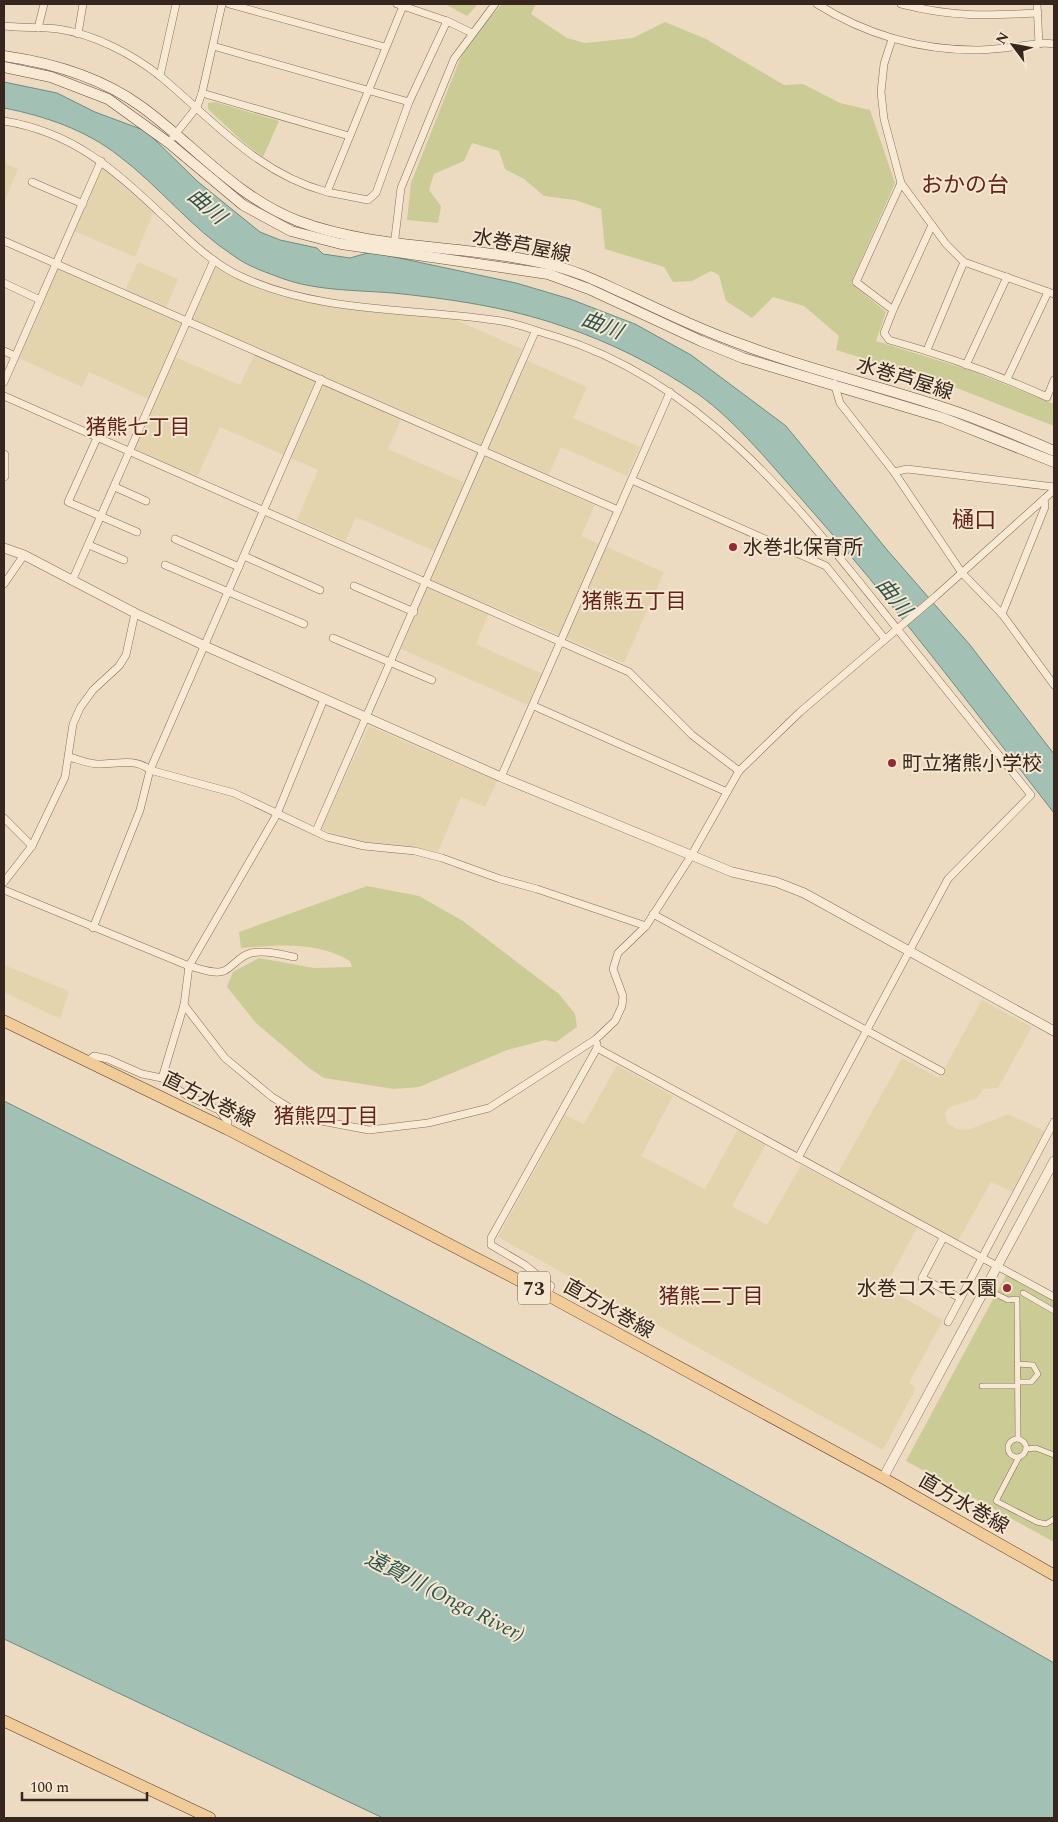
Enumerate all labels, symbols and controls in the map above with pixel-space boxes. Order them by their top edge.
north arrow [988,20,1038,70]
text: N [990,28,1014,49]
district label: おかの台 [921,169,1009,202]
water label: 曲川 [180,181,234,234]
street label: 水巻芦屋線 [470,222,574,270]
water label: 曲川 [576,303,629,349]
street label: 水巻芦屋線 [853,350,957,408]
district label: 猪熊七丁目 [86,412,191,444]
district label: 樋口 [952,504,996,537]
place label: 水巻北保育所 [743,533,863,563]
marker: 水巻北保育所 [727,541,739,553]
water label: 曲川 [868,571,920,626]
district label: 猪熊五丁目 [582,586,687,618]
place label: 町立猪熊小学校 [902,749,1042,779]
marker: 町立猪熊小学校 [886,757,898,769]
street label: 直方水巻線 [157,1064,260,1135]
district label: 猪熊四丁目 [274,1101,379,1133]
road number: 73 [518,1272,550,1305]
street label: 直方水巻線 [558,1272,660,1346]
place label: 水巻コスモス園 [857,1274,997,1304]
district label: 猪熊二丁目 [659,1281,764,1313]
marker: 水巻コスモス園 [1001,1282,1013,1294]
street label: 直方水巻線 [913,1466,1014,1542]
water label: 遠賀川 (Onga River) [359,1543,530,1651]
scale bar [22,1770,148,1802]
text: 100 m [30,1776,69,1799]

